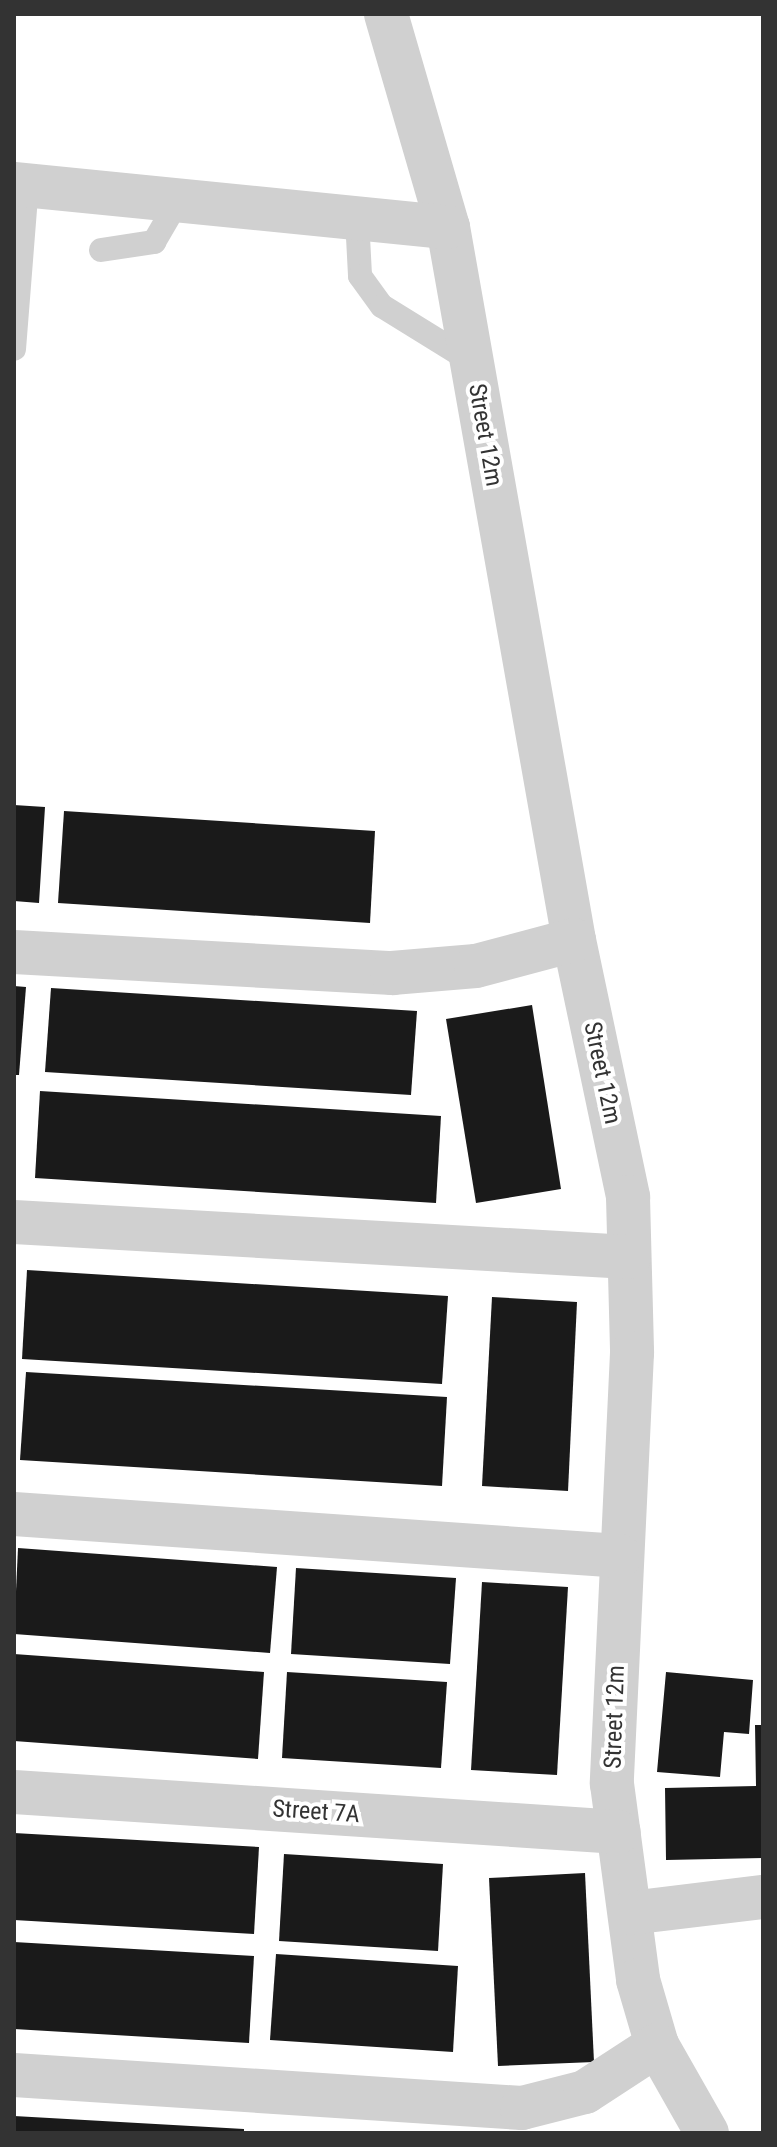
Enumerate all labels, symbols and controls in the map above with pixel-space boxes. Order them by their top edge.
street label: Street 12m [462,382,508,488]
street label: Street 12m [577,1019,627,1127]
street label: Street 12m [599,1665,631,1769]
street label: Street 7A [271,1795,361,1829]

